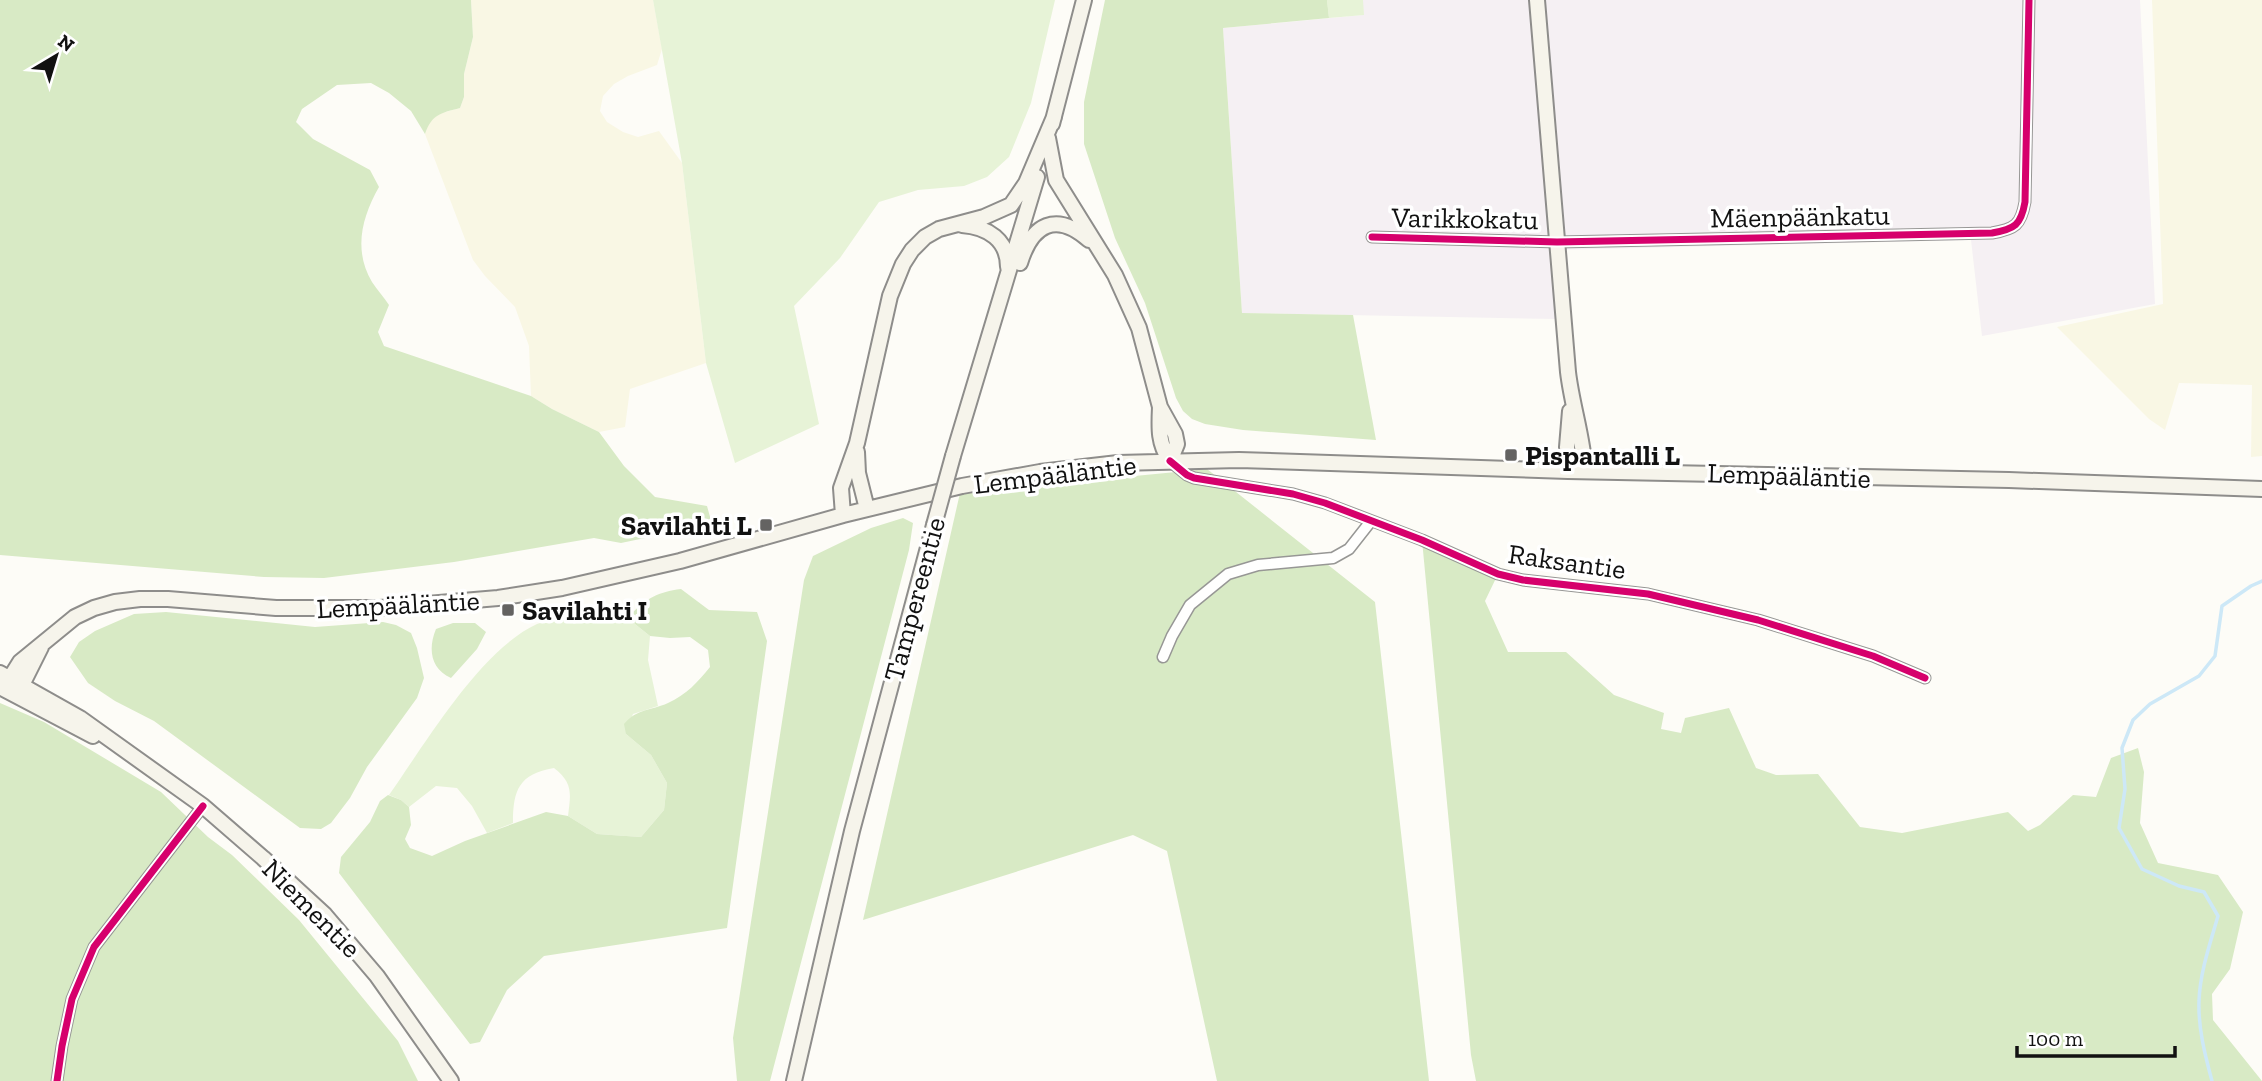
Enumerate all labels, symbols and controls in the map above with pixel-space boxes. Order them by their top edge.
north arrow [21,21,91,91]
text: N [53,29,79,57]
street label: Mäenpäänkatu [1710,198,1890,235]
street label: Varikkokatu [1390,201,1539,236]
place label: Pispantalli L [1525,439,1681,472]
marker: Pispantalli L [1503,447,1519,463]
street label: Lempääläntie [972,448,1138,501]
street label: Lempääläntie [1707,456,1871,495]
place label: Savilahti L [621,509,752,542]
street label: Tampereentie [877,514,952,685]
marker: Savilahti L [758,517,774,533]
street label: Raksantie [1506,537,1628,586]
street label: Lempääläntie [316,584,480,625]
place label: Savilahti I [522,594,647,627]
marker: Savilahti I [500,602,516,618]
street label: Niementie [255,852,368,965]
scale bar [2017,1014,2174,1058]
text: 100 m [2028,1026,2083,1051]

